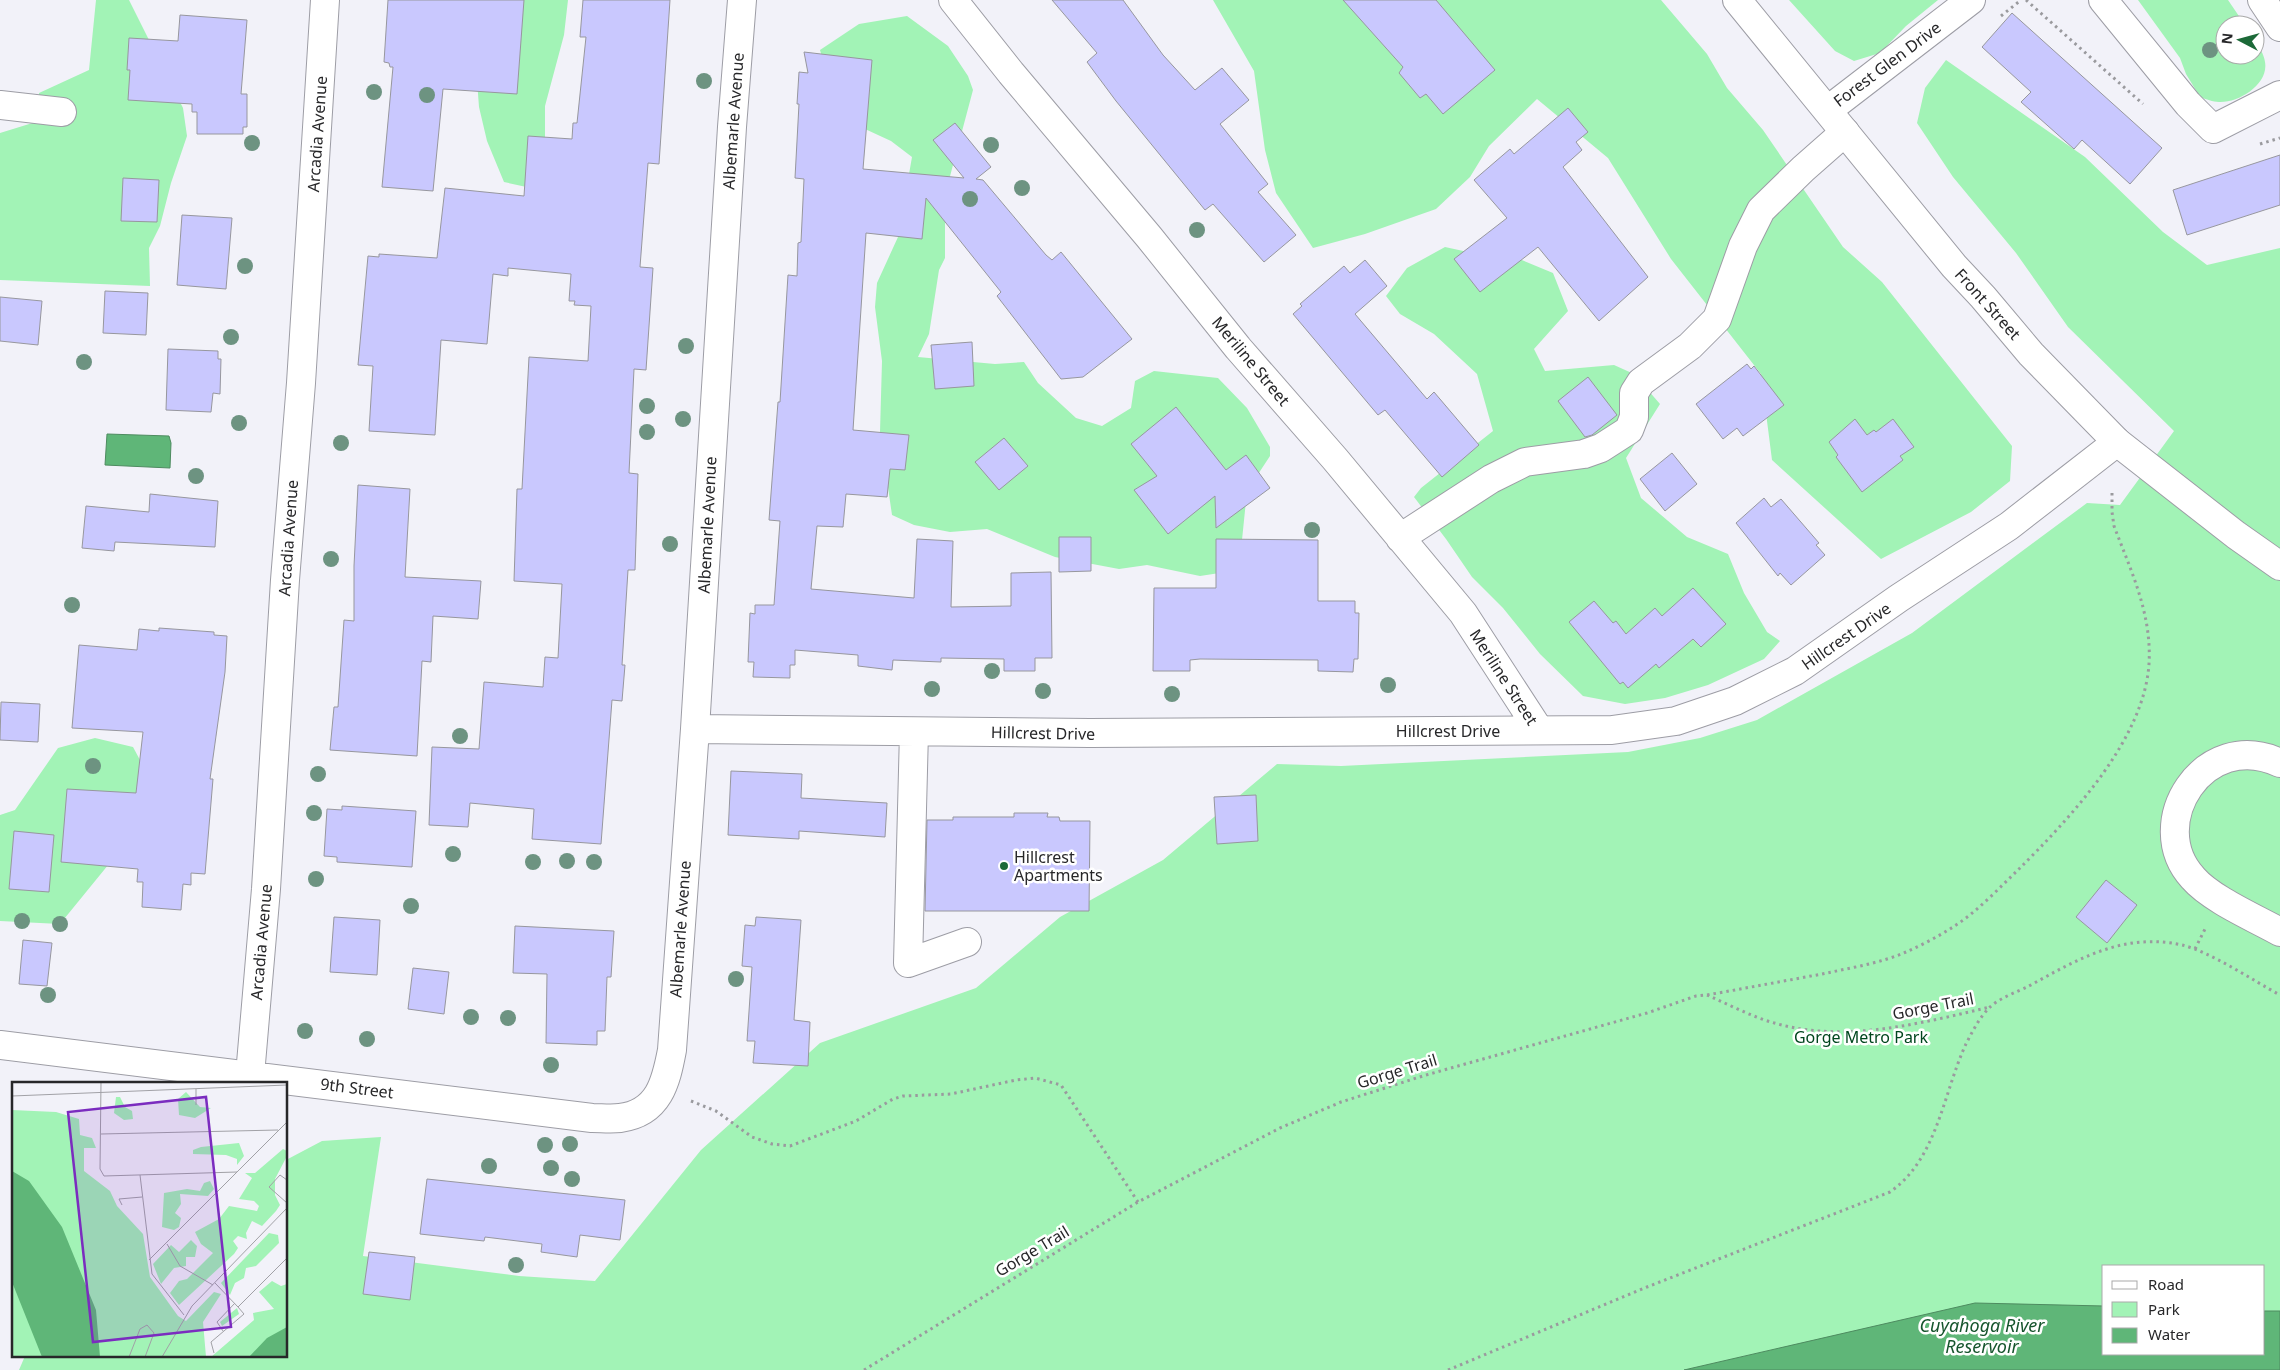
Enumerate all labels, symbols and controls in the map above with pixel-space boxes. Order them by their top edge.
north arrow [2215,15,2265,65]
street label: Forest Glen Drive [1829,16,1945,112]
text: N [2217,32,2237,45]
street label: Albemarle Avenue [717,52,749,190]
street label: Arcadia Avenue [302,75,332,193]
street label: Front Street [1950,264,2026,345]
street label: Meriline Street [1207,312,1295,410]
street label: Albemarle Avenue [692,456,722,594]
street label: Arcadia Avenue [273,479,303,597]
street label: Hillcrest Drive [1797,597,1895,675]
street label: Meriline Street [1465,625,1543,729]
street label: Hillcrest Drive [1396,720,1500,742]
street label: Hillcrest Drive [991,721,1095,745]
place label: Hillcrest Apartments [1014,846,1103,886]
street label: Albemarle Avenue [664,860,696,998]
marker: Hillcrest Apartments [998,860,1010,872]
street label: Arcadia Avenue [245,883,277,1001]
street label: Gorge Trail [1890,987,1976,1025]
park label: Gorge Metro Park [1794,1026,1928,1048]
street label: Gorge Trail [1354,1048,1440,1094]
street label: 9th Street [319,1073,395,1103]
inset map [12,1082,288,1358]
street label: Gorge Trail [991,1220,1073,1282]
legend [2102,1265,2265,1355]
text: Road [2148,1274,2184,1294]
text: Park [2148,1299,2180,1319]
water label: Cuyahoga River Reservoir [1919,1313,2045,1358]
text: Water [2148,1324,2190,1344]

